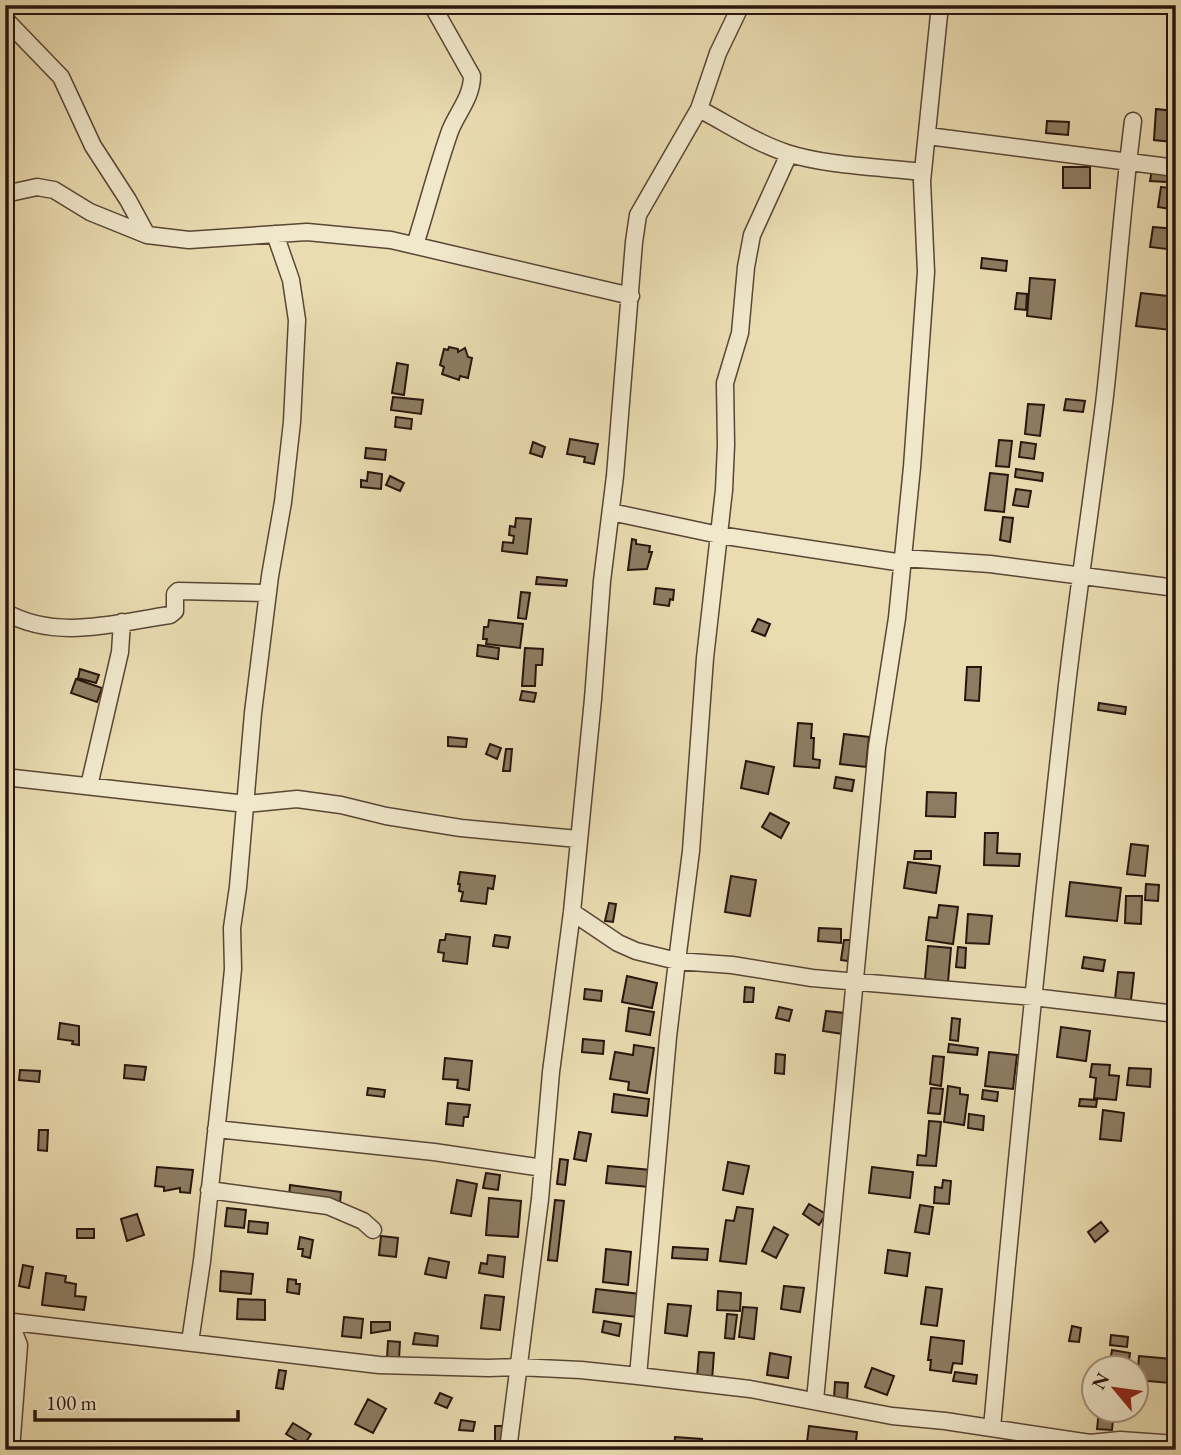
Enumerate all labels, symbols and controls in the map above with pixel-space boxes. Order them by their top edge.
north arrow [1080,1354,1150,1424]
text: N [1086,1368,1116,1394]
scale bar [35,1378,238,1422]
text: 100 m [46,1389,97,1416]

